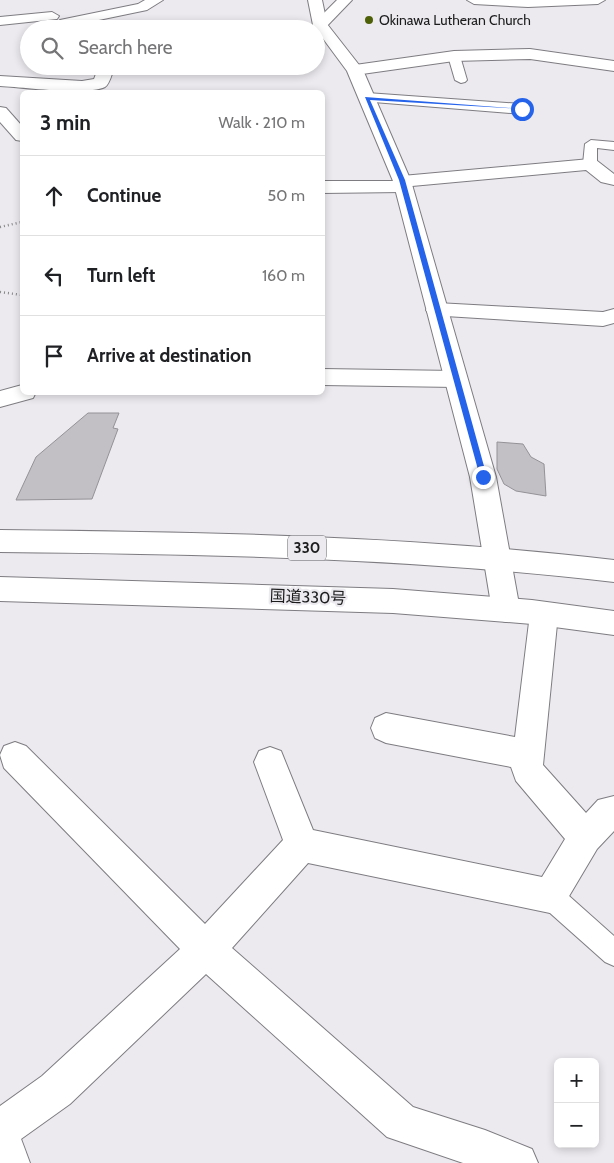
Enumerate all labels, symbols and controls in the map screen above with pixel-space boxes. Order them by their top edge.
place label: Okinawa Lutheran Church [379,11,531,29]
marker: Okinawa Lutheran Church [363,14,375,26]
search box [20,20,325,75]
icon: search [38,34,66,62]
text: Search here [78,36,172,59]
route start [511,98,534,121]
text: 3 min [40,110,91,135]
text: Walk · 210 m [218,113,305,132]
icon: ahead [40,182,68,210]
text: Continue [87,184,161,207]
text: 50 m [268,186,305,205]
icon: left [40,262,68,290]
text: Turn left [87,264,155,287]
text: 160 m [262,266,305,285]
icon: arrive [40,342,68,370]
text: Arrive at destination [87,344,251,367]
route end [472,466,495,489]
road number: 330 [288,536,326,560]
street label: 国道330号 [269,586,347,608]
map controls [554,1058,599,1148]
button: + [554,1058,599,1103]
button: − [554,1103,599,1148]

